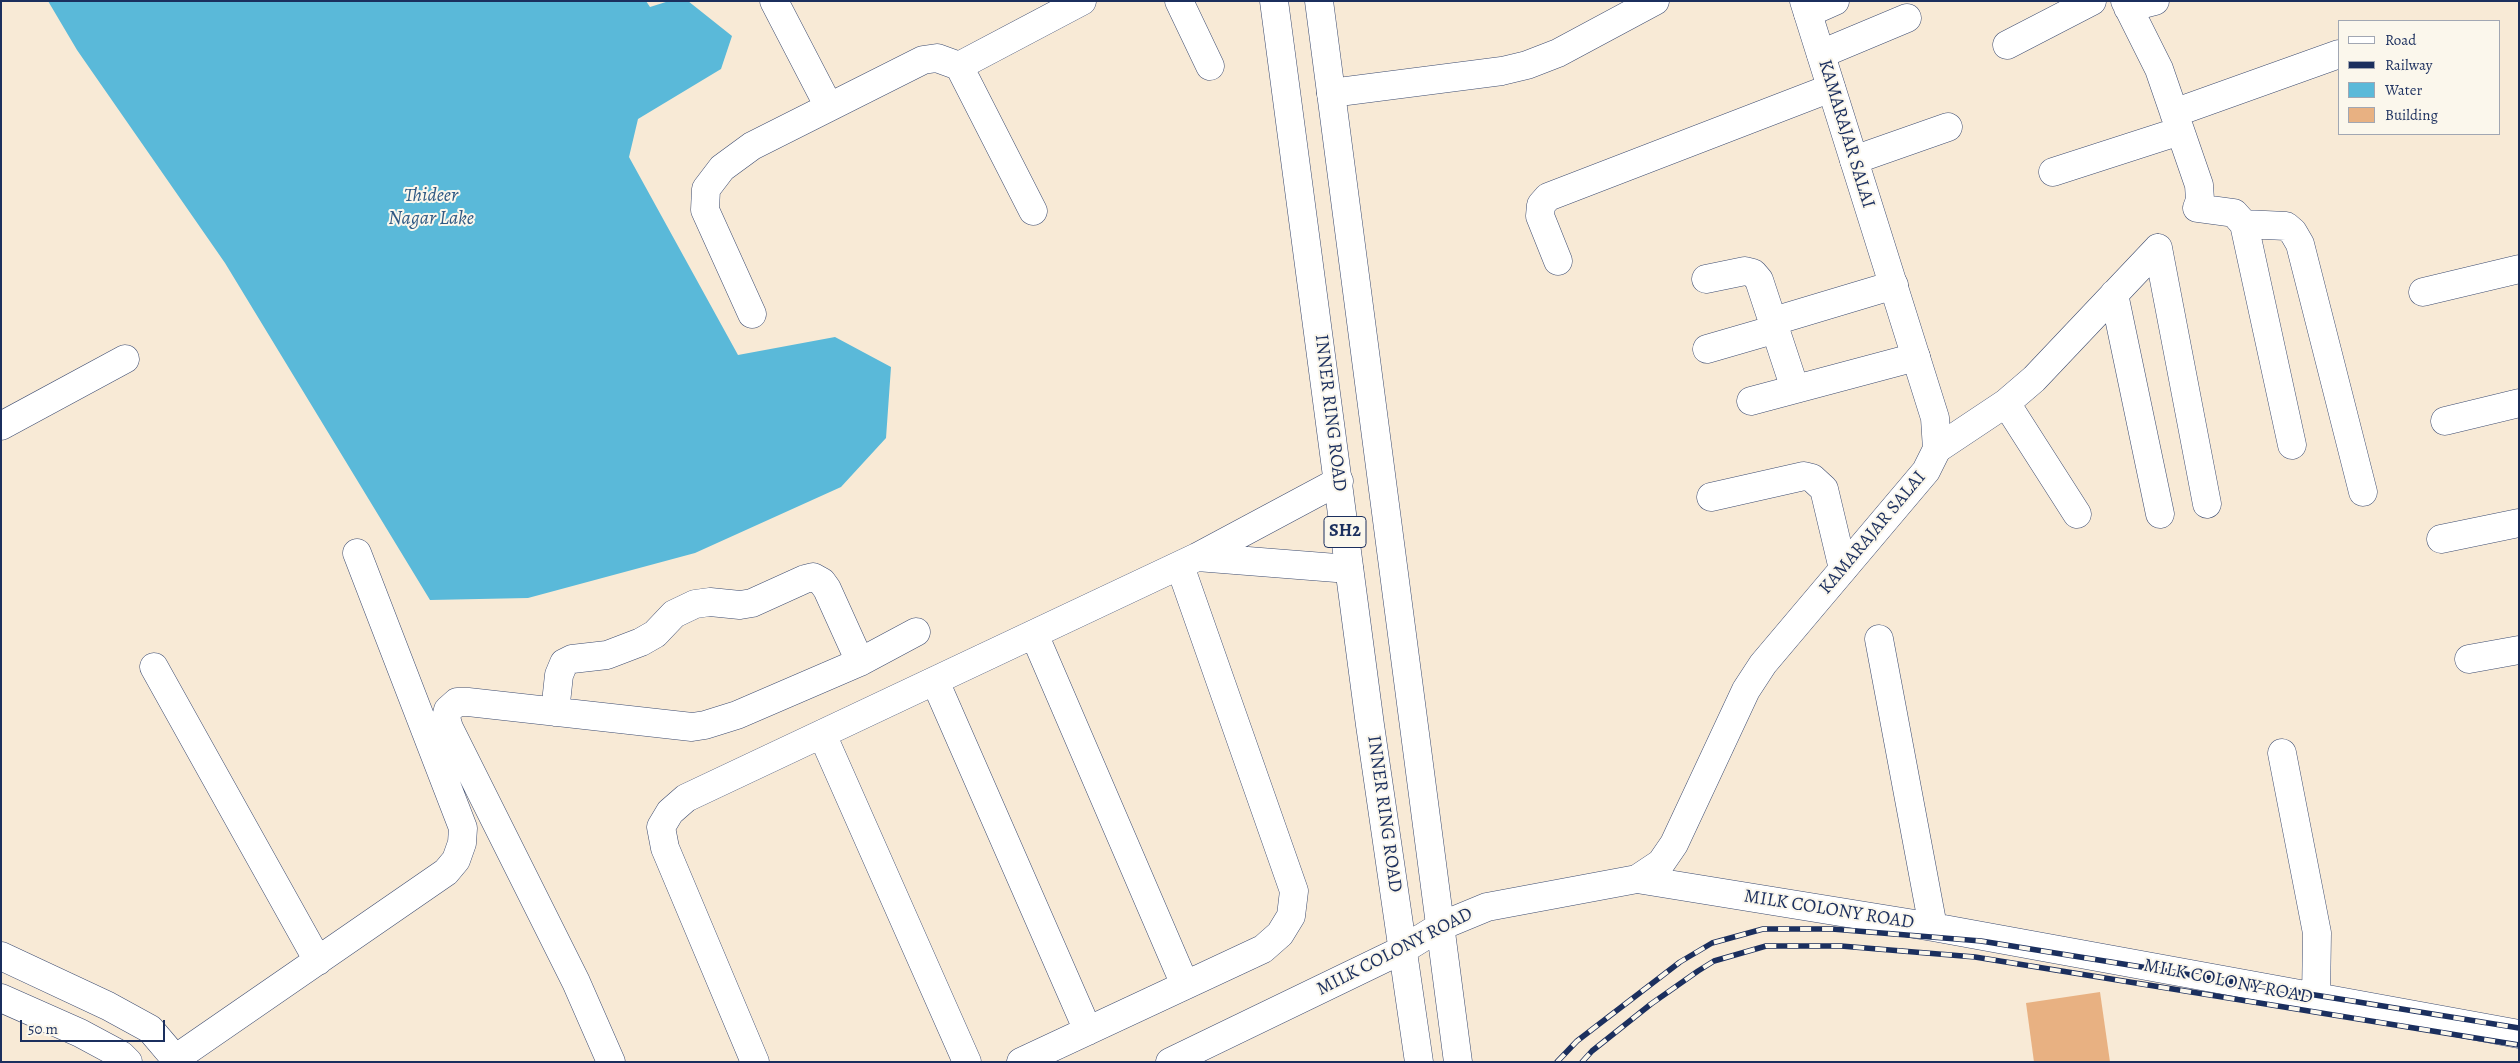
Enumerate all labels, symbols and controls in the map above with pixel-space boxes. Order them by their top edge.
legend [2338,20,2500,135]
text: Road [2385,30,2416,50]
text: Railway [2385,55,2432,75]
street label: KAMARAJAR SALAI [1813,57,1879,211]
text: Water [2385,80,2422,100]
text: Building [2385,105,2438,125]
water label: Thideer Nagar Lake [388,184,474,231]
street label: INNER RING ROAD [1309,333,1351,493]
street label: KAMARAJAR SALAI [1815,467,1931,599]
road number: SH2 [1324,516,1366,548]
street label: INNER RING ROAD [1362,734,1406,894]
street label: MILK COLONY ROAD [1742,885,1916,935]
street label: MILK COLONY ROAD [1313,903,1477,1001]
street label: MILK COLONY ROAD [2141,954,2315,1010]
scale bar [22,1010,168,1042]
text: 50 m [28,1019,58,1039]

